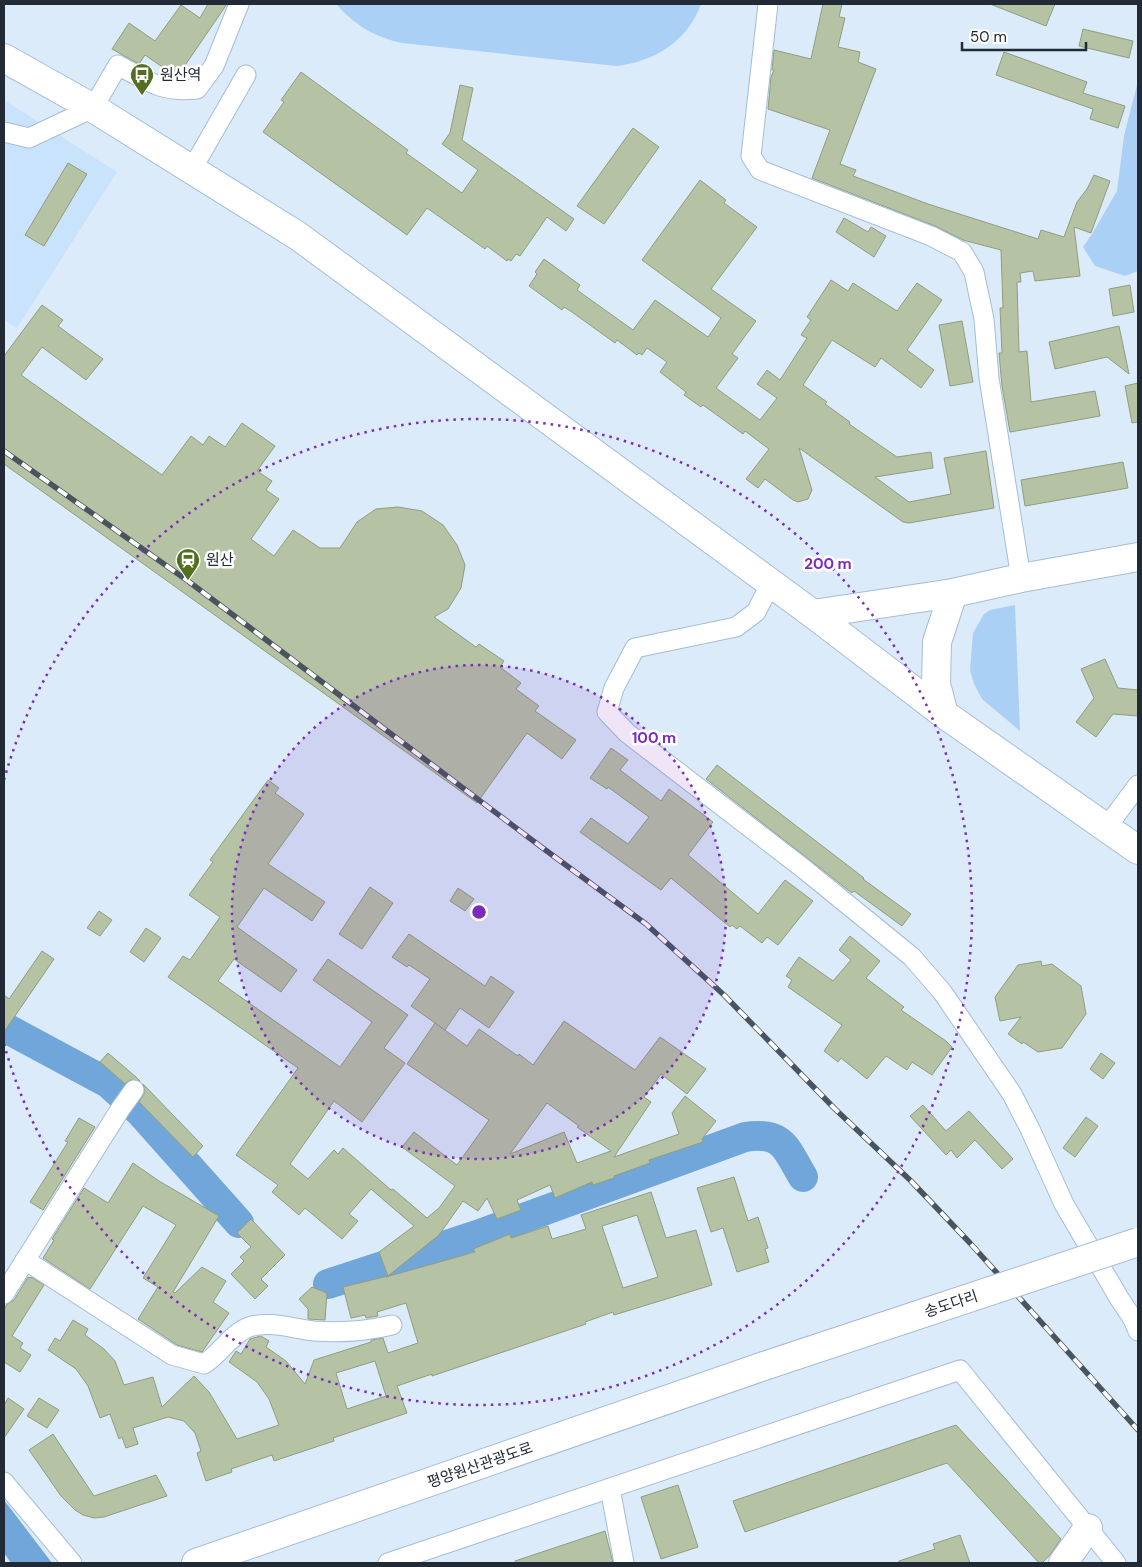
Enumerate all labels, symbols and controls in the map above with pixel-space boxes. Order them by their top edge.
scale bar [962,20,1086,52]
text: 50 m [970,27,1007,47]
bus stop icon: 원산역 [129,62,155,96]
place label: 원산역 [160,65,201,85]
station icon: 원산 [175,547,201,581]
place label: 원산 [206,550,234,570]
text: 200 m [804,554,852,574]
text: 100 m [632,728,676,748]
centre of rings [470,903,488,921]
street label: 송도다리 [922,1286,980,1322]
street label: 평양원산관광도로 [425,1438,535,1492]

